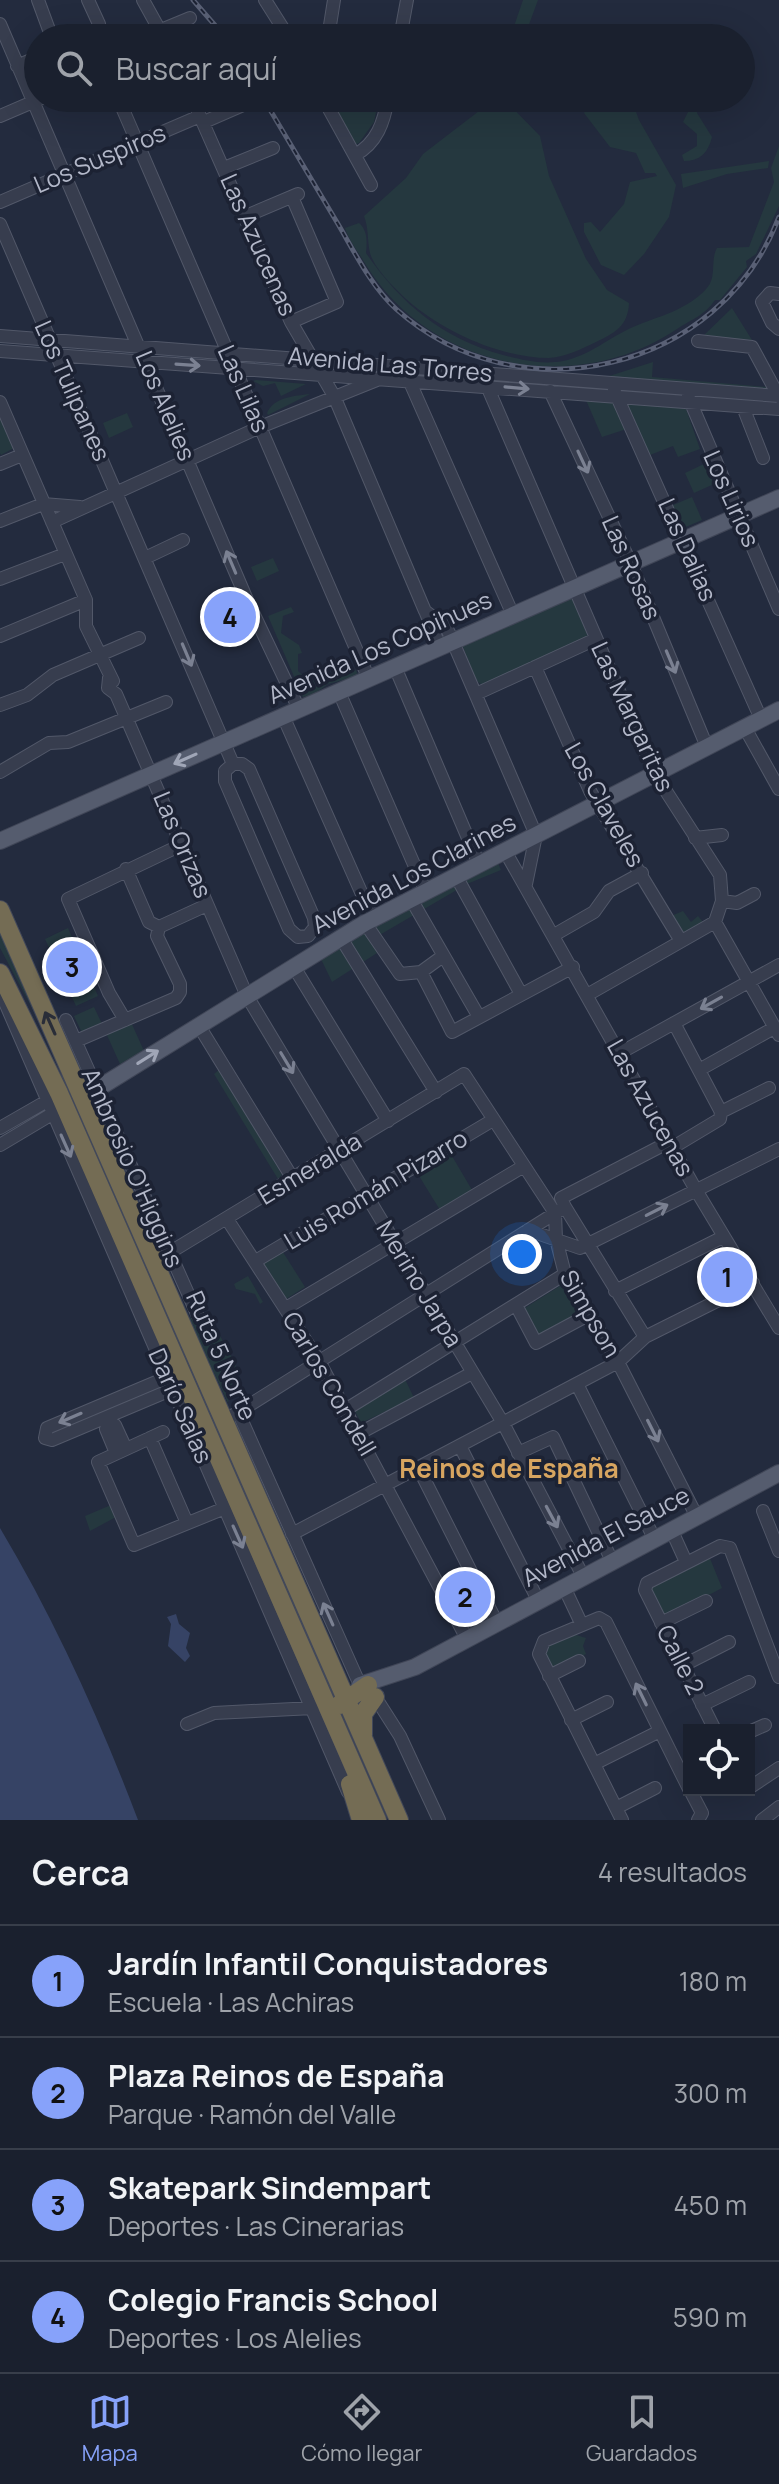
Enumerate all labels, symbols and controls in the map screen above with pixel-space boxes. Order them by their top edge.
search box [24,24,755,112]
icon: search [52,46,96,90]
text: Buscar aquí [116,48,277,89]
street label: Los Suspiros [28,115,170,200]
street label: Las Azucenas [213,168,305,321]
street label: Los Tulipanes [28,315,119,466]
street label: Avenida Las Torres [287,338,494,389]
street label: Las Lilas [211,339,278,437]
street label: Los Alelies [128,345,204,465]
one-way arrow [174,358,201,373]
one-way arrow [503,381,530,396]
street label: Los Lirios [696,445,768,552]
one-way arrow [576,449,591,473]
street label: Las Dalias [651,493,726,606]
street label: Las Rosas [595,510,670,625]
one-way arrow [223,550,238,575]
street label: Avenida Los Copihues [262,582,497,711]
pin: 4 [204,587,256,647]
street label: Las Margaritas [584,636,683,797]
one-way arrow [180,642,195,667]
one-way arrow [665,649,680,674]
street label: Los Claveles [558,736,653,872]
one-way arrow [174,753,198,768]
street label: Las Orizas [146,786,221,903]
street label: Avenida Los Clarines [305,805,521,940]
pin: 3 [46,937,98,997]
one-way arrow [699,996,723,1011]
one-way arrow [41,1011,56,1036]
street label: Las Azucenas [600,1033,703,1182]
one-way arrow [137,1049,159,1065]
one-way arrow [279,1051,295,1074]
street label: Ambrosio O'Higgins [75,1063,192,1272]
street label: Luis Román Pizarro [277,1121,473,1256]
street label: Esmeralda [251,1124,367,1212]
one-way arrow [59,1133,74,1157]
one-way arrow [644,1202,668,1218]
street label: Merino Jarpa [370,1214,471,1353]
your location [502,1234,542,1274]
pin: 1 [701,1247,753,1307]
street label: Simpson [553,1263,630,1363]
street label: Ruta 5 Norte [179,1286,266,1425]
street label: Carlos Condell [276,1305,385,1461]
street label: Darío Salas [141,1343,221,1468]
one-way arrow [58,1412,83,1426]
one-way arrow [646,1419,662,1443]
district label: Reinos de España [399,1450,619,1486]
street label: Avenida El Sauce [516,1478,695,1594]
one-way arrow [544,1505,560,1529]
one-way arrow [232,1525,247,1549]
pin: 2 [439,1567,491,1627]
one-way arrow [320,1602,335,1627]
street label: Calle 2 [650,1619,713,1700]
one-way arrow [633,1682,649,1706]
map controls [683,1724,755,1796]
button: locate [683,1724,755,1796]
text: Cerca [32,1849,130,1895]
text: 4 resultados [598,1854,747,1890]
text: Jardín Infantil Conquistadores [108,1943,548,1984]
text: 1 [52,1963,64,1999]
text: 180 m [679,1963,747,1999]
text: Escuela · Las Achiras [108,1984,354,2020]
text: Plaza Reinos de España [108,2055,445,2096]
text: 2 [50,2075,66,2111]
text: 300 m [674,2075,747,2111]
text: Parque · Ramón del Valle [108,2096,396,2132]
text: Skatepark Sindempart [108,2167,431,2208]
text: 3 [50,2187,66,2223]
text: 450 m [674,2187,747,2223]
text: Deportes · Las Cinerarias [108,2208,404,2244]
text: Colegio Francis School [108,2279,438,2320]
text: 4 [50,2299,66,2335]
text: 590 m [673,2299,747,2335]
text: Deportes · Los Alelies [108,2320,362,2356]
tab: Mapa [82,2390,138,2468]
tab: Cómo llegar [301,2390,422,2468]
tab: Guardados [586,2390,697,2468]

